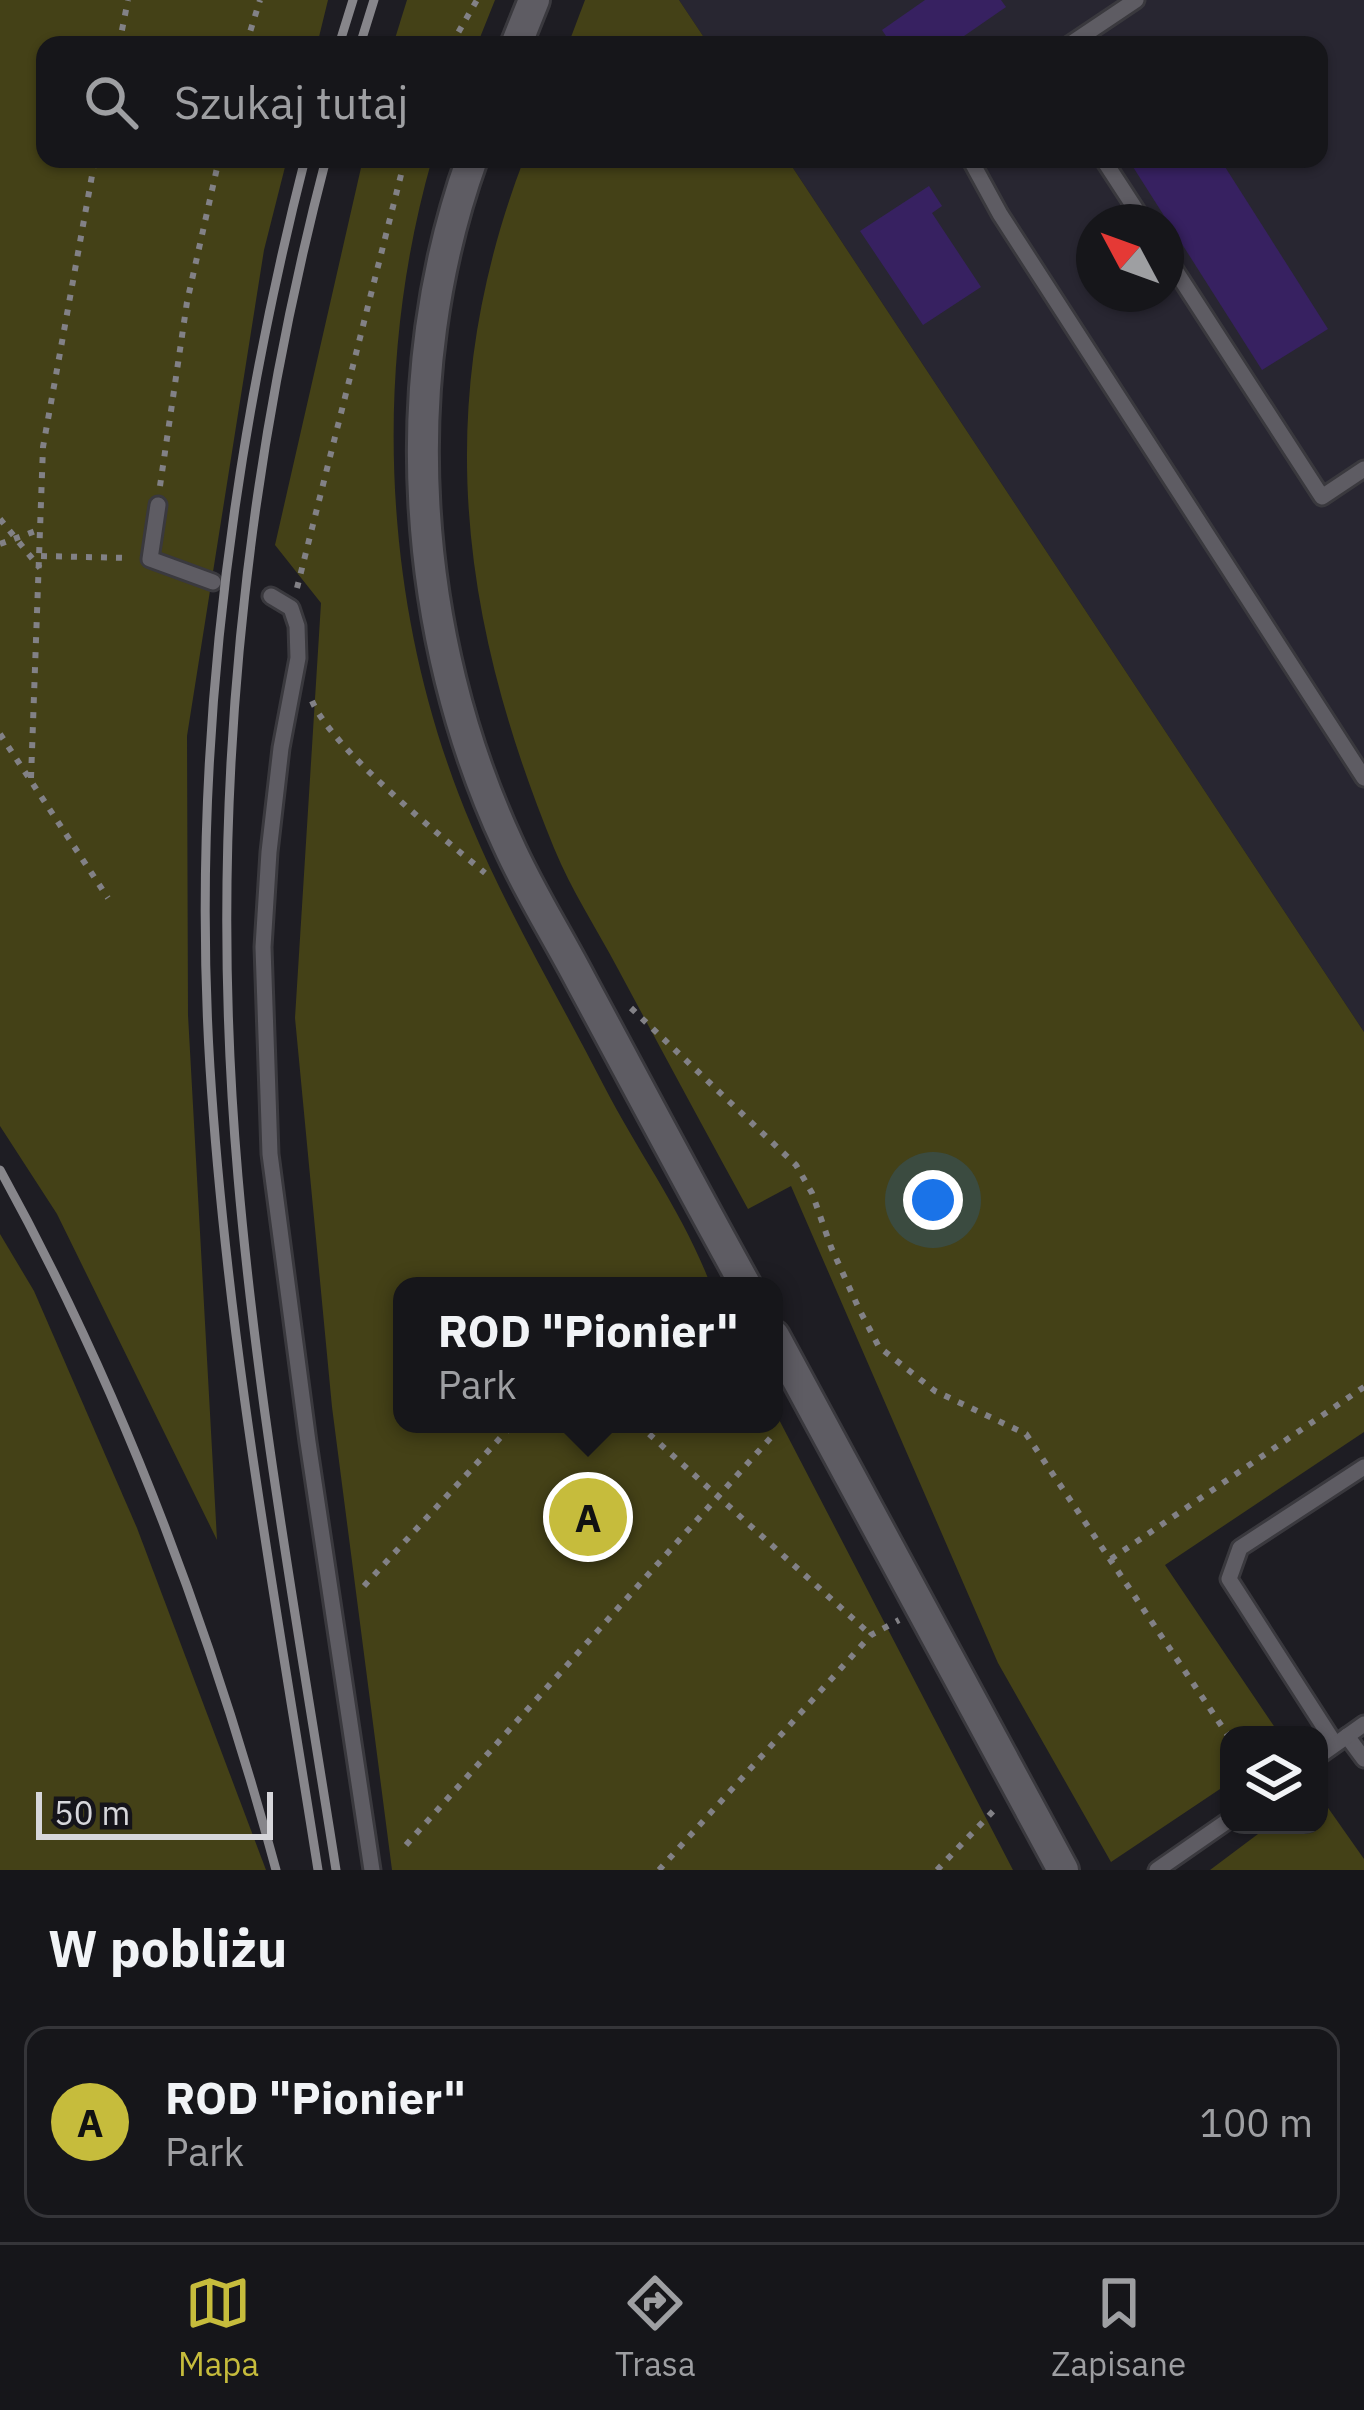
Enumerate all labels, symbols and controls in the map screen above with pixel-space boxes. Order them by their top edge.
search box [36,36,1328,168]
icon: search [78,69,144,135]
text: Szukaj tutaj [174,73,408,131]
north arrow [1076,204,1184,312]
your location [903,1170,963,1230]
popup [393,1277,783,1433]
text: ROD "Pionier" [438,1301,738,1359]
text: Park [438,1359,517,1410]
pin: A [549,1472,627,1562]
map controls [1220,1726,1328,1834]
button: layers [1220,1726,1328,1834]
scale bar [36,1786,273,1839]
text: 50 m [54,1791,130,1834]
text: W pobliżu [48,1915,287,1981]
text: ROD "Pionier" [165,2068,466,2126]
text: A [77,2097,103,2148]
text: 100 m [1200,2097,1313,2148]
text: Park [165,2126,244,2177]
tab: Mapa [178,2270,259,2385]
tab: Trasa [615,2270,696,2385]
tab: Zapisane [1051,2270,1186,2385]

